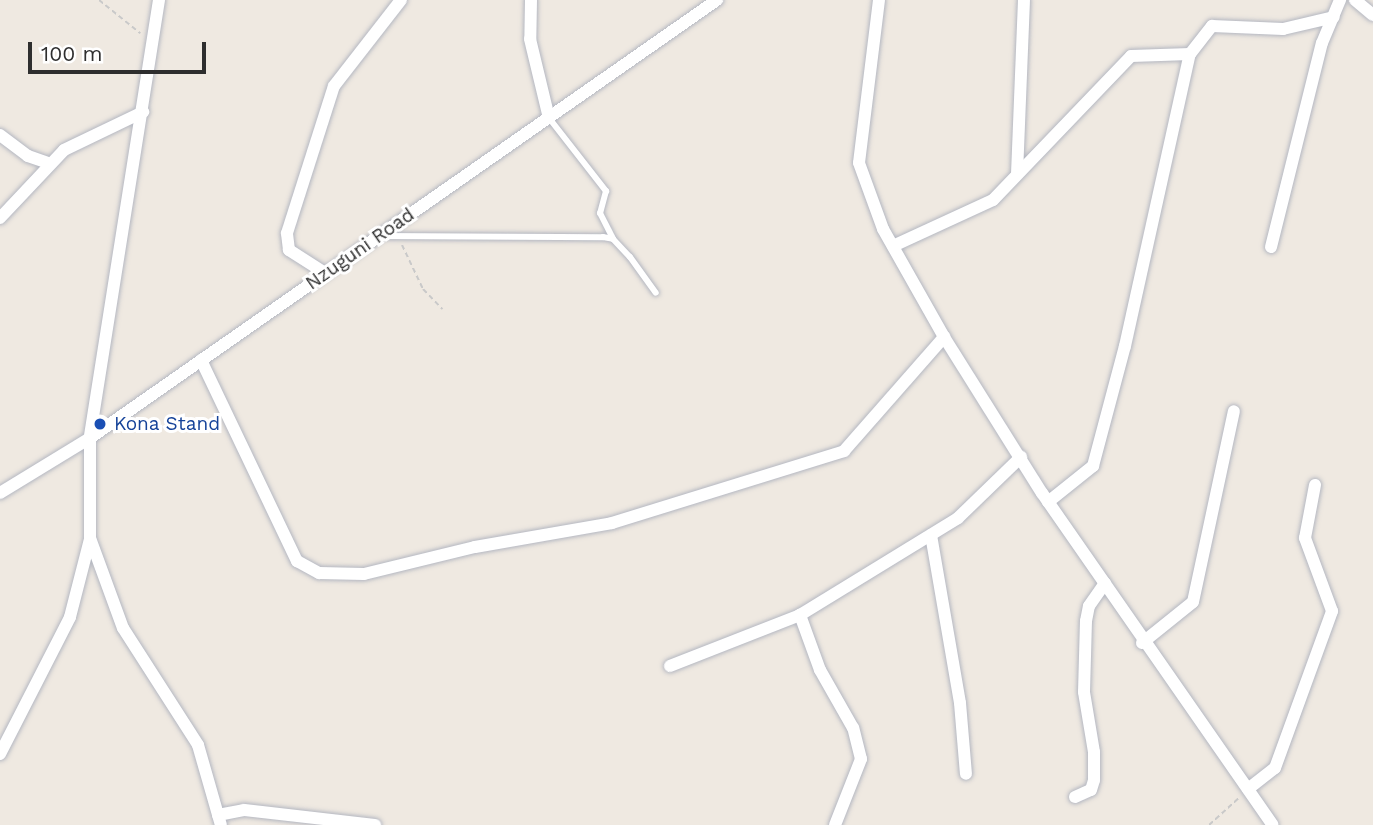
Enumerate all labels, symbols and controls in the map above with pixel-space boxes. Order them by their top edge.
scale bar [32,28,210,72]
text: 100 m [41,41,103,66]
street label: Nzuguni Road [301,203,419,295]
place label: Kona Stand [114,413,221,435]
marker: Kona Stand [92,416,108,432]

